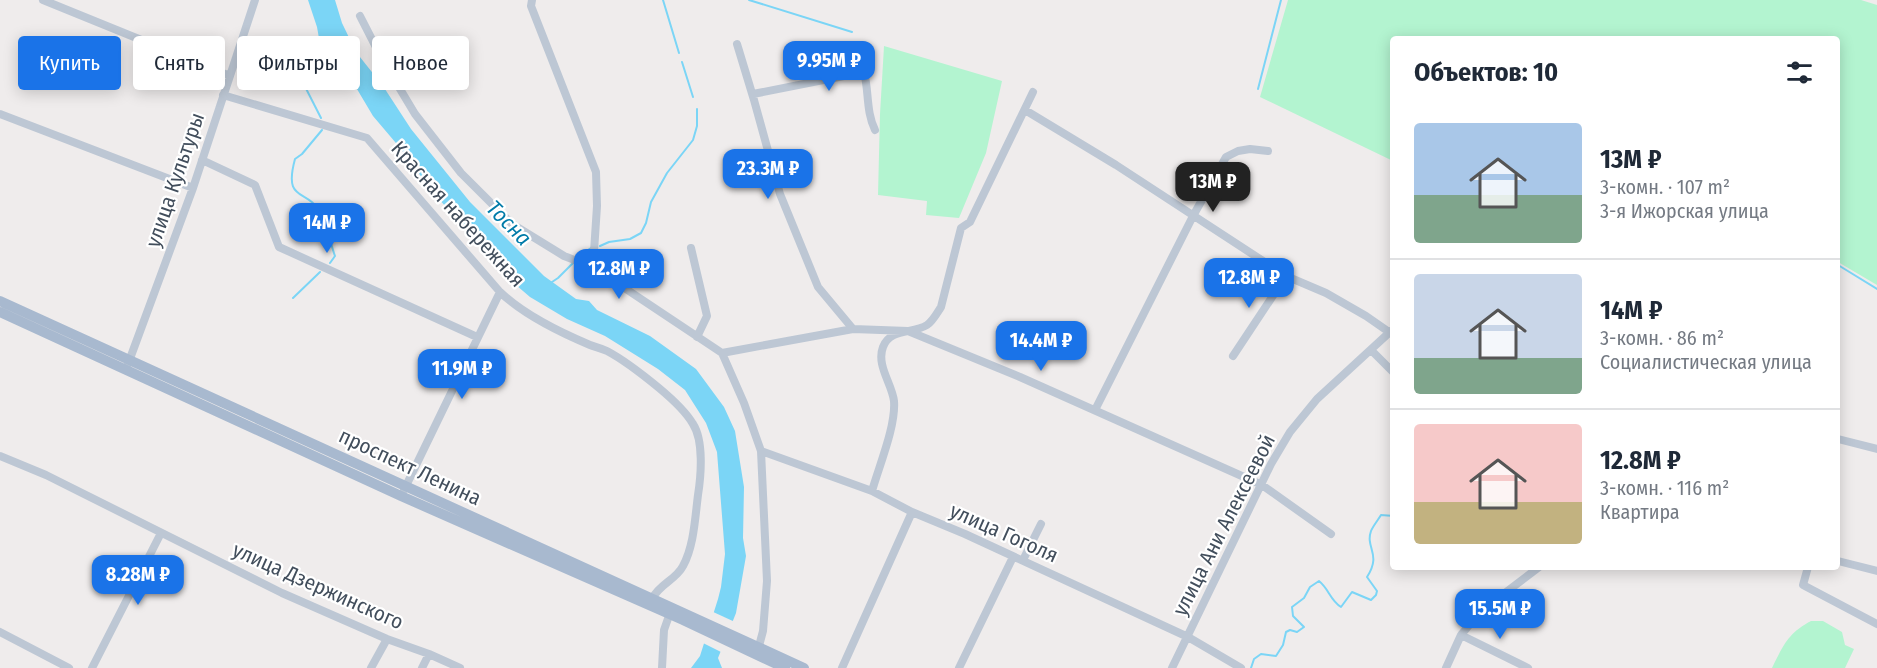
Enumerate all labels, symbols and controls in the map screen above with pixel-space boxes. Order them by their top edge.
chip: Купить [18,36,121,90]
chip: Снять [133,36,225,90]
chip: Фильтры [237,36,360,90]
chip: Новое [372,36,469,90]
pin: 9.95M ₽ [774,41,884,92]
text: 9.95M ₽ [797,48,861,72]
icon: filters [1783,56,1816,89]
text: Объектов: 10 [1414,57,1558,88]
street label: улица Культуры [140,109,210,251]
street label: Красная набережная [386,136,530,292]
text: 13M ₽ [1600,144,1662,175]
icon: home [1462,147,1534,219]
pin: 23.3M ₽ [713,149,823,200]
text: 23.3M ₽ [737,156,799,180]
pin: 13M ₽ [1171,162,1255,213]
text: 13M ₽ [1189,169,1237,193]
text: 3-комн. · 107 m² [1600,175,1730,199]
water label: Тосна [481,195,537,251]
text: 3-я Ижорская улица [1600,199,1769,223]
pin: 14M ₽ [285,203,369,254]
text: 14M ₽ [303,210,351,234]
pin: 12.8M ₽ [564,249,674,300]
text: 12.8M ₽ [588,256,650,280]
pin: 12.8M ₽ [1194,258,1304,309]
text: 12.8M ₽ [1218,265,1280,289]
text: 14M ₽ [1600,295,1663,326]
icon: home [1462,298,1534,370]
pin: 14.4M ₽ [986,321,1096,372]
text: 3-комн. · 86 m² [1600,326,1724,350]
text: 14.4M ₽ [1010,328,1072,352]
pin: 11.9M ₽ [407,349,517,400]
text: Социалистическая улица [1600,350,1812,374]
text: 11.9M ₽ [432,356,492,380]
street label: проспект Ленина [335,423,485,511]
street label: улица Ани Алексеевой [1167,430,1281,620]
text: 12.8M ₽ [1600,445,1681,476]
icon: home [1462,448,1534,520]
text: 3-комн. · 116 m² [1600,476,1729,500]
street label: улица Гоголя [946,498,1062,568]
text: Квартира [1600,500,1680,524]
street label: улица Дзержинского [229,537,407,635]
pin: 8.28M ₽ [83,555,193,606]
text: 8.28M ₽ [106,562,170,586]
pin: 15.5M ₽ [1445,589,1555,640]
text: 15.5M ₽ [1469,596,1531,620]

